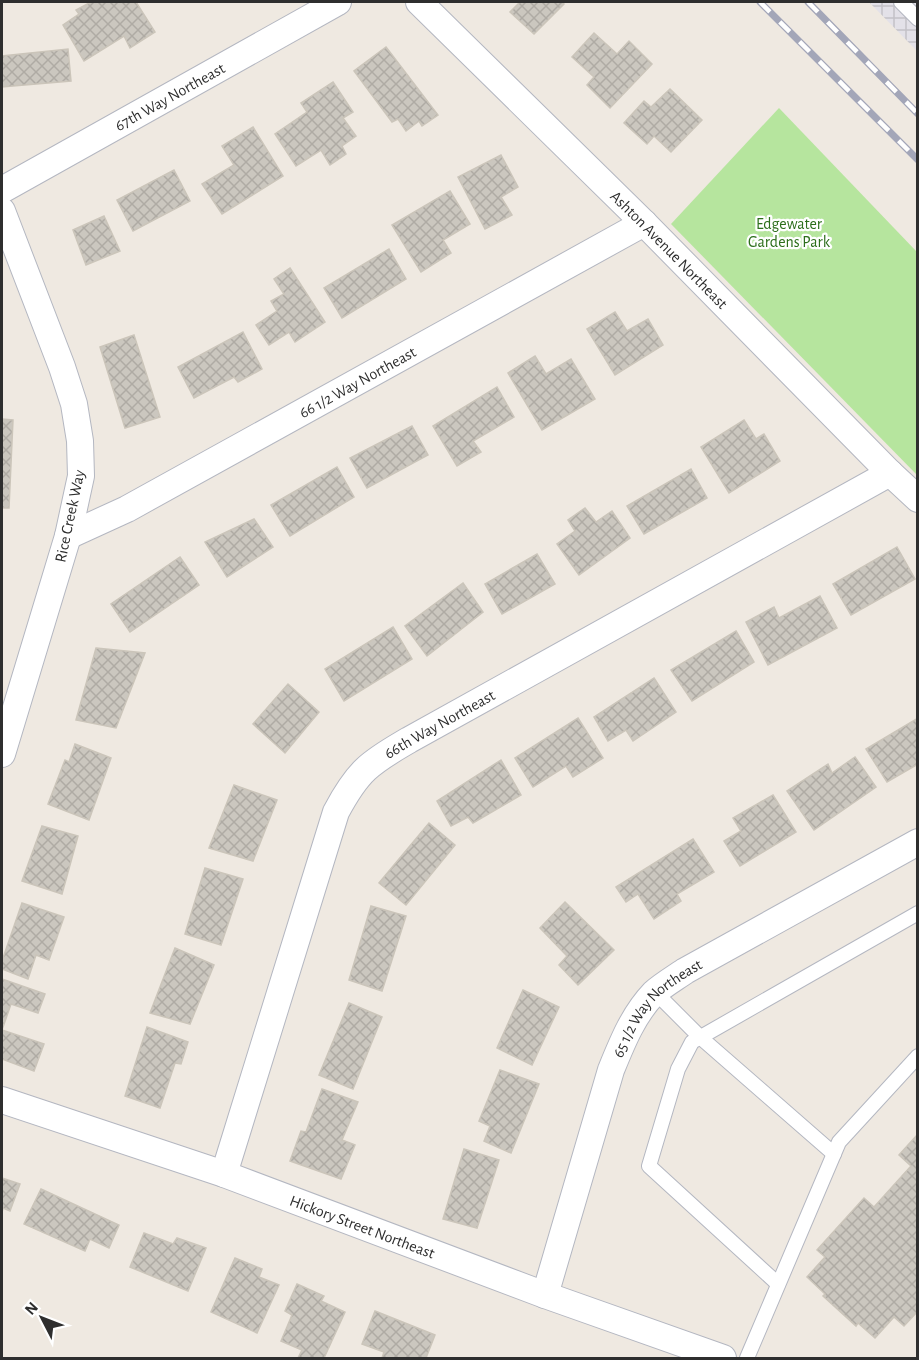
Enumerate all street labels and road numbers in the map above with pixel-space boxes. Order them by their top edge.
street label: 67th Way Northeast [112,60,228,134]
street label: Ashton Avenue Northeast [607,188,730,312]
street label: 66 1/2 Way Northeast [297,344,419,421]
street label: Rice Creek Way [52,468,89,564]
street label: 66th Way Northeast [382,687,498,762]
street label: 65 1/2 Way Northeast [610,956,705,1060]
street label: Hickory Street Northeast [287,1193,437,1262]

